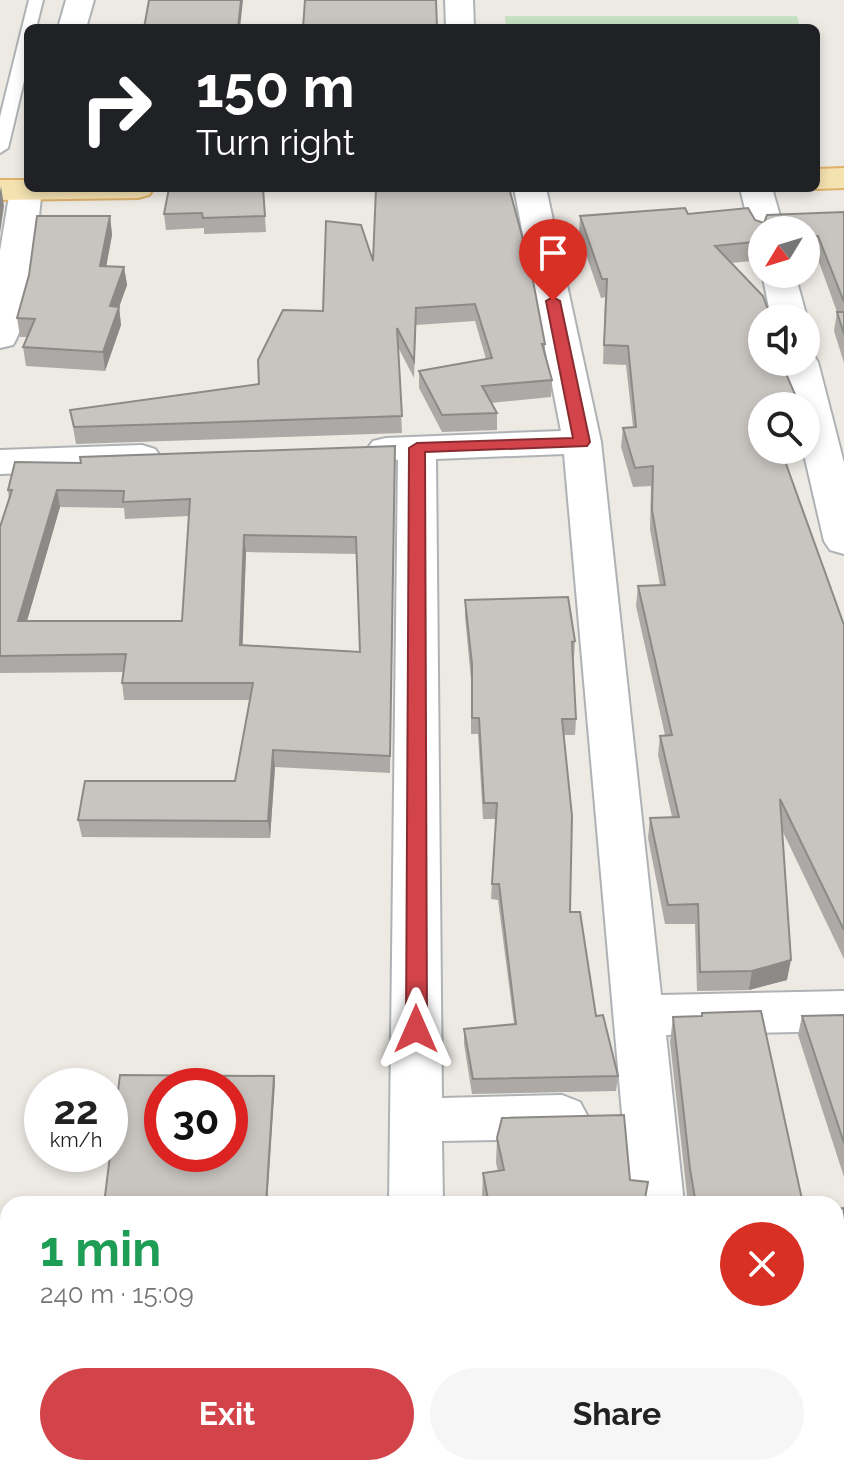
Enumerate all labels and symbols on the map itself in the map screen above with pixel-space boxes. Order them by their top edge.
north arrow [748,216,820,288]
pin [519,219,587,301]
position arrow [374,987,458,1071]
speed limit sign: 30 [144,1068,248,1172]

